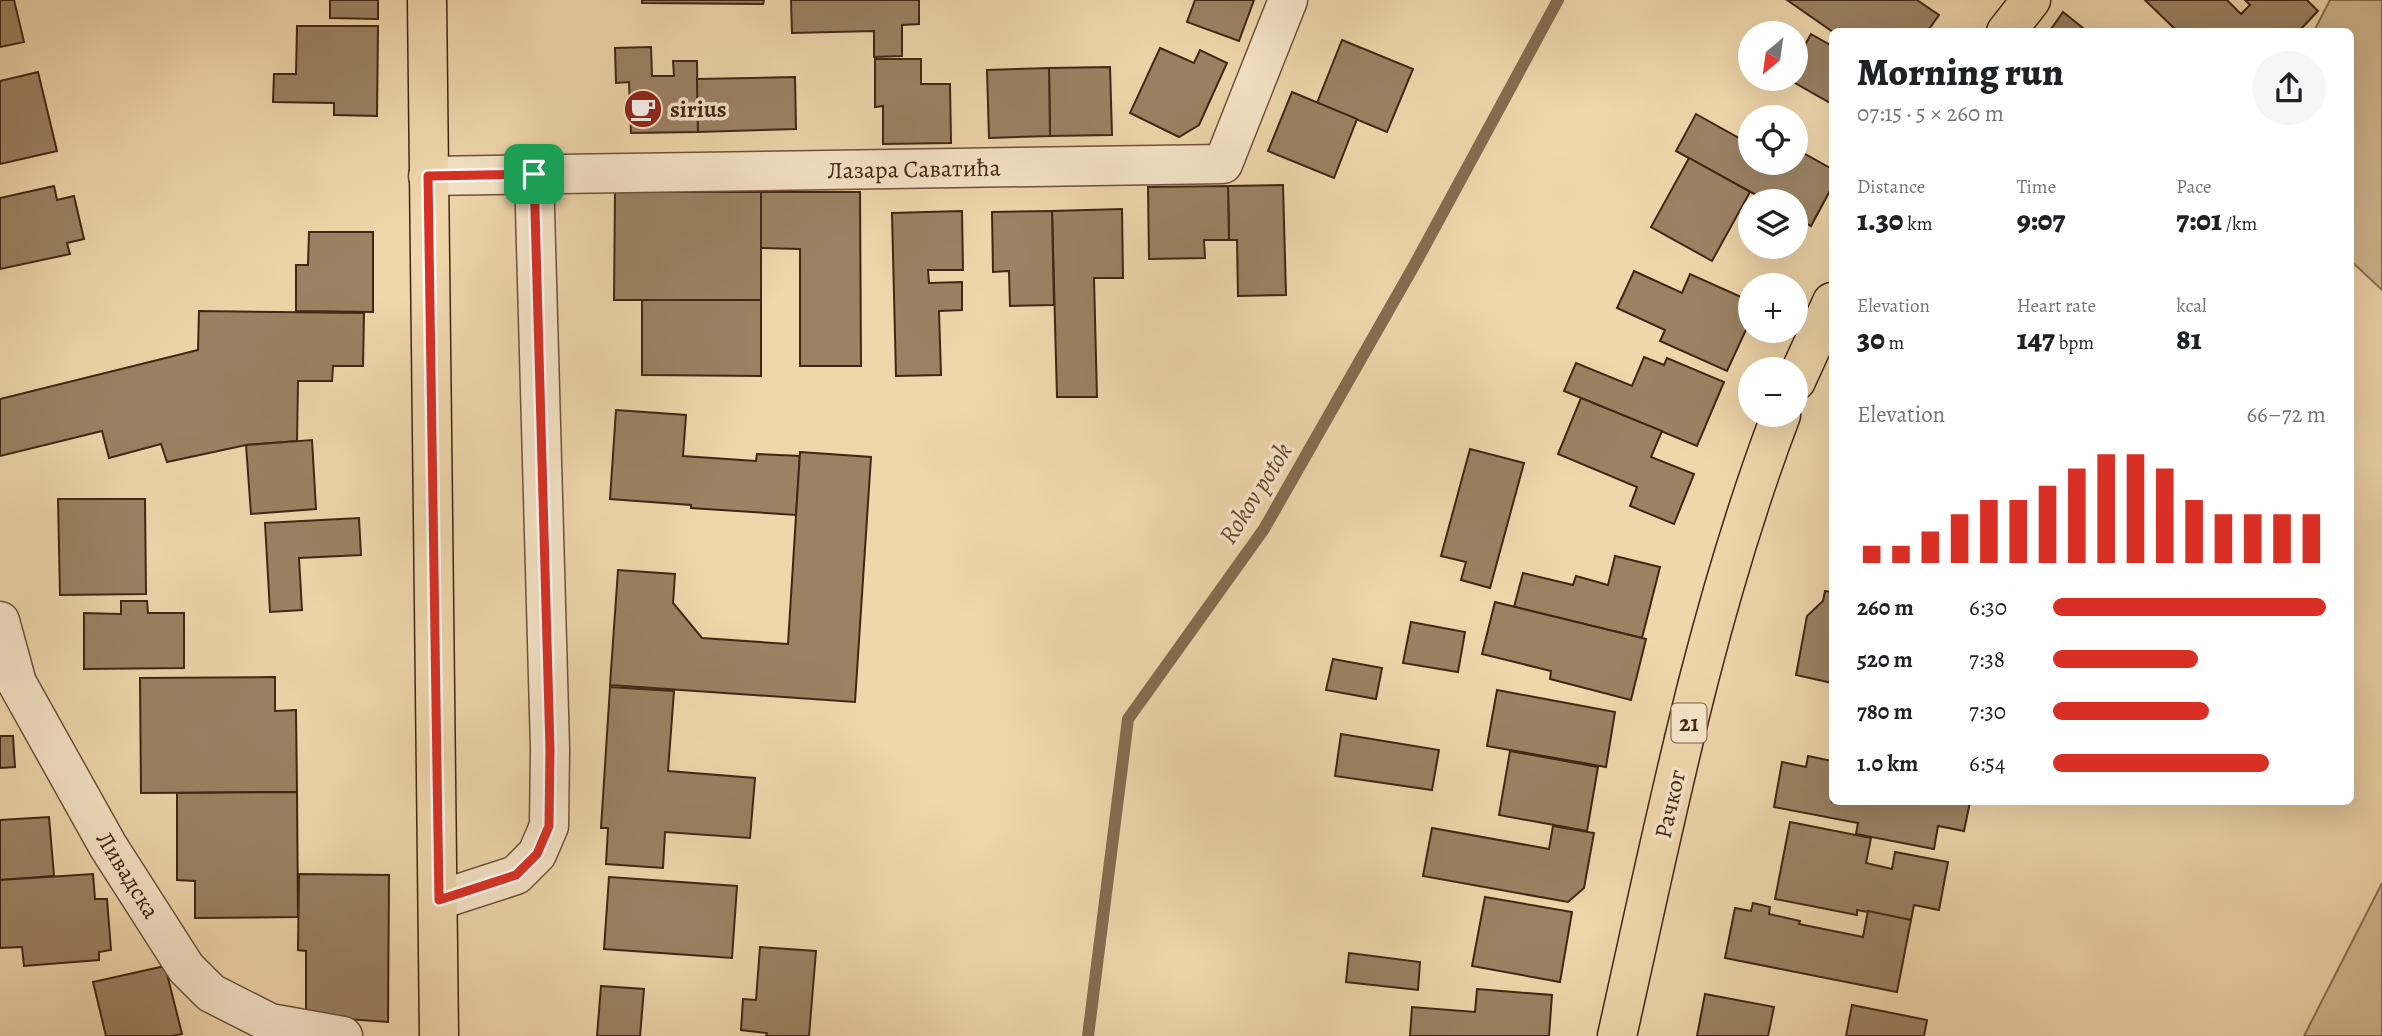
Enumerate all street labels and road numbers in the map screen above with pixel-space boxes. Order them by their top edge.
street label: Лазара Саватића [827,151,1001,187]
road number: 21 [1672,704,1706,743]
street label: Рачког [1647,767,1693,841]
street label: Ливадска [89,825,167,925]

